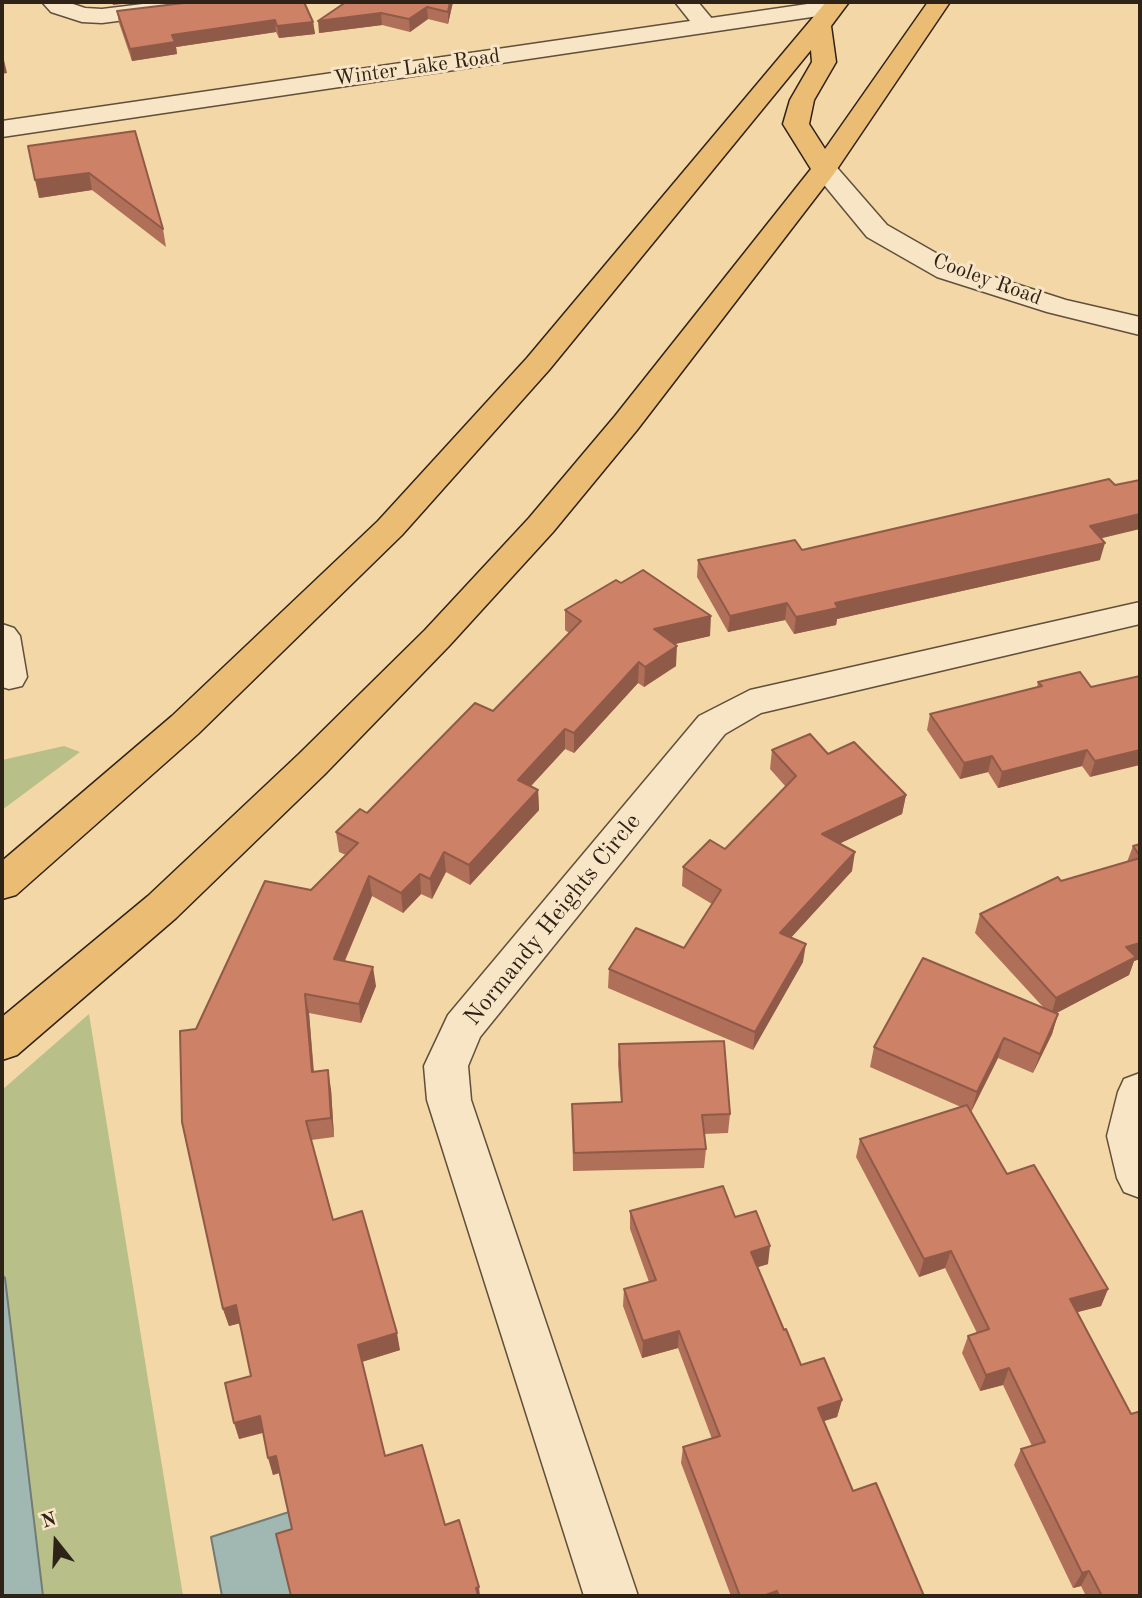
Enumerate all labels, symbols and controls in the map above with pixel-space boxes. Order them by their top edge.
street label: Winter Lake Road [332,44,502,92]
street label: Cooley Road [929,249,1045,311]
street label: Normandy Heights Circle [459,808,647,1032]
north arrow [21,1507,91,1577]
text: N [40,1510,59,1533]

